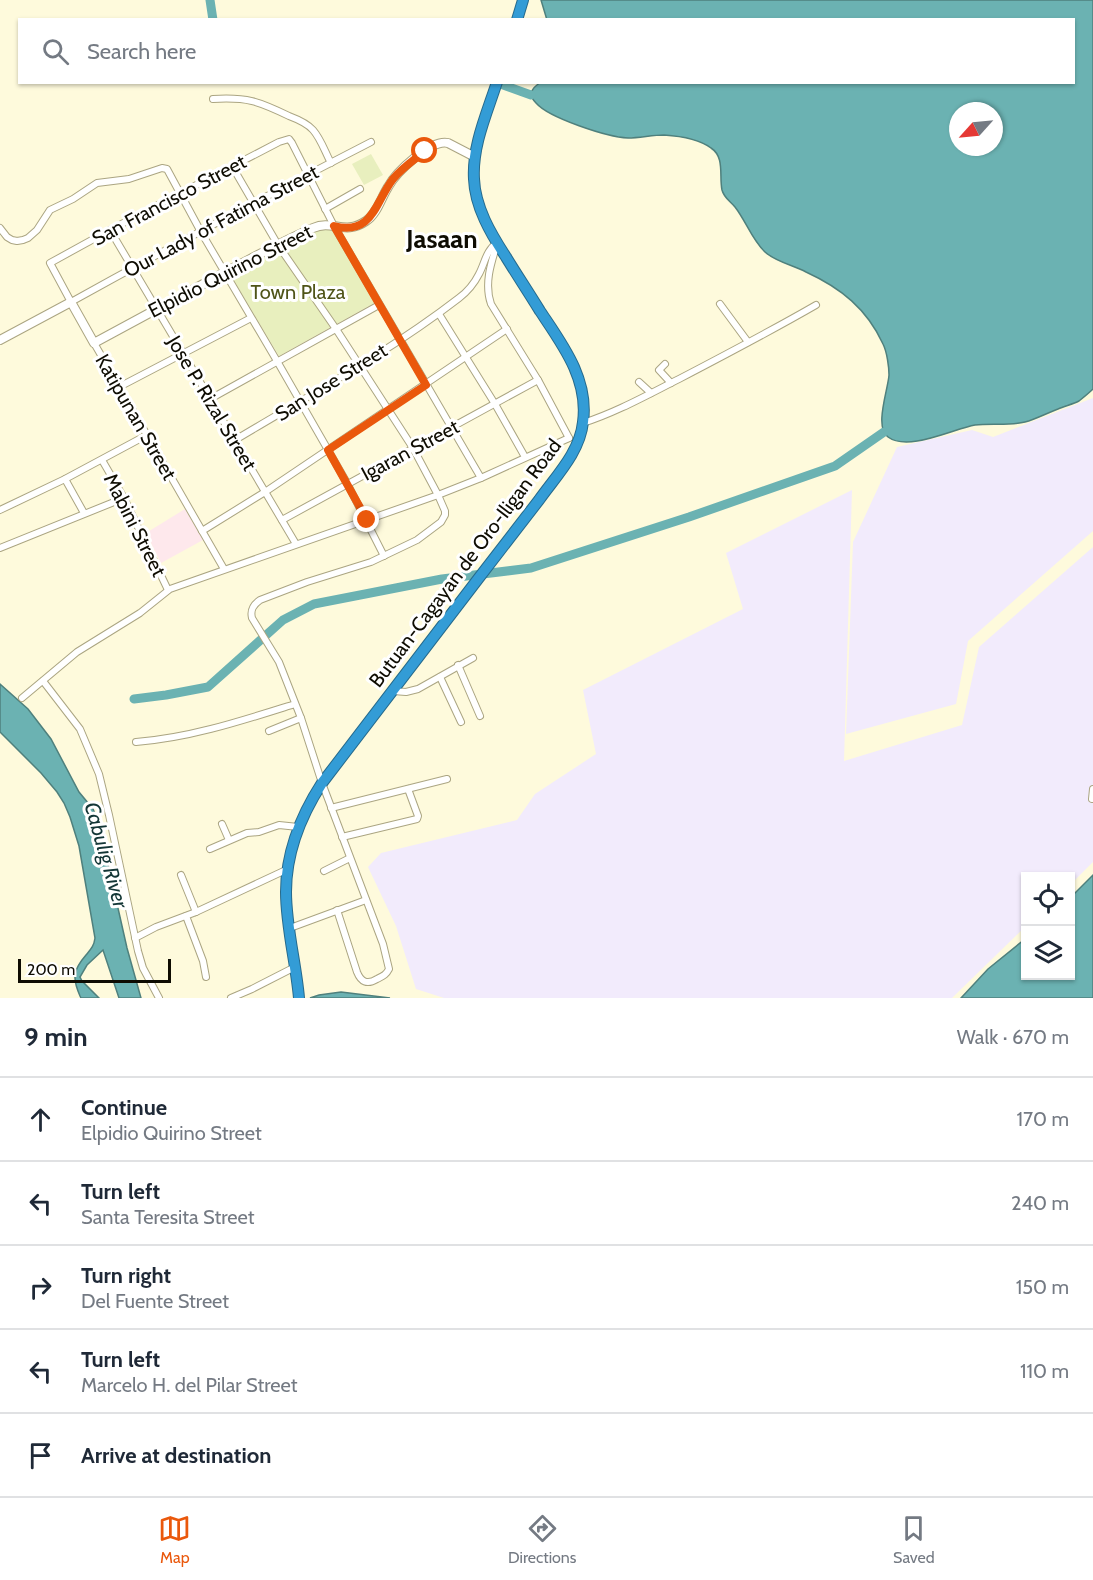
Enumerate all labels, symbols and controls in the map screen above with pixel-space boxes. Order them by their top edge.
search box [18,18,1075,84]
icon: search [39,35,72,68]
text: Search here [87,38,196,65]
north arrow [949,102,1003,156]
route start [411,137,437,163]
street label: San Francisco Street [88,149,250,251]
street label: Our Lady of Fatima Street [120,159,323,282]
street label: Elpidio Quirino Street [144,219,316,323]
district label: Jasaan [405,223,478,255]
park label: Town Plaza [251,280,346,304]
street label: Jose P. Rizal Street [162,330,262,475]
street label: San Jose Street [271,338,392,426]
street label: Katipunan Street [90,350,182,484]
street label: Igaran Street [357,414,463,486]
street label: Butuan-Cagayan de Oro-Iligan Road [364,434,566,692]
street label: Mabini Street [99,469,171,581]
route end [353,506,379,532]
water label: Cabulig River [79,799,134,912]
map controls [1021,872,1075,980]
button: locate [1021,872,1075,926]
button: layers [1021,926,1075,980]
scale bar [18,956,171,983]
text: 200 m [27,960,75,979]
text: 9 min [24,1021,88,1053]
text: Walk · 670 m [957,1025,1069,1049]
text: Continue [81,1094,167,1121]
icon: ahead [24,1103,57,1136]
text: 170 m [1017,1107,1069,1131]
text: Elpidio Quirino Street [81,1121,262,1145]
text: Turn left [81,1178,160,1205]
icon: left [24,1187,57,1220]
text: 240 m [1011,1191,1069,1215]
text: Santa Teresita Street [81,1205,255,1229]
text: Turn right [81,1262,171,1289]
icon: right [24,1271,57,1304]
text: 150 m [1016,1275,1069,1299]
text: Del Fuente Street [81,1289,229,1313]
text: Turn left [81,1346,160,1373]
icon: left [24,1355,57,1388]
text: 110 m [1020,1359,1069,1383]
text: Marcelo H. del Pilar Street [81,1373,298,1397]
icon: arrive [24,1439,57,1472]
text: Arrive at destination [81,1442,271,1469]
tab: Map [158,1512,191,1567]
tab: Directions [508,1512,576,1567]
tab: Saved [893,1512,935,1567]

